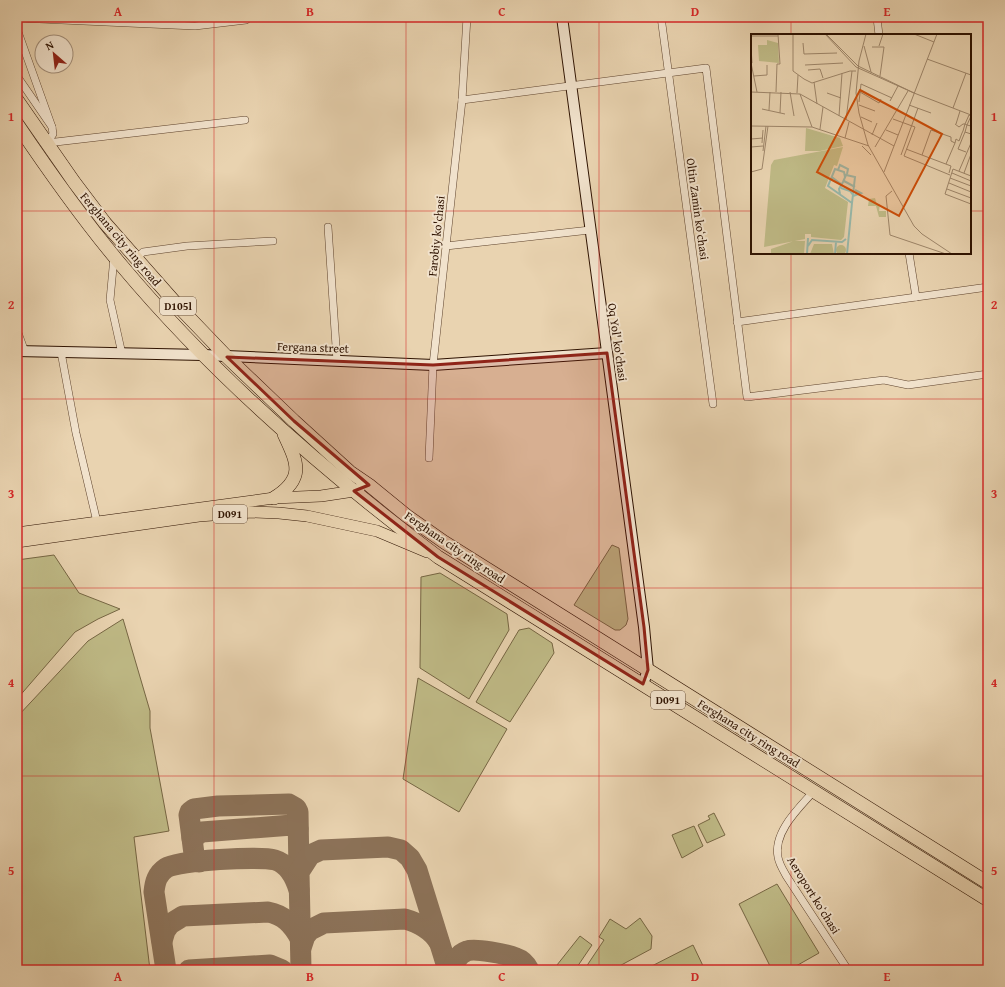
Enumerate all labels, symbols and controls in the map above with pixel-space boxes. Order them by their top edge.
text: A [114,2,123,21]
text: B [306,2,314,21]
text: C [498,2,506,21]
text: D [691,2,699,21]
text: E [884,2,891,21]
north arrow [34,34,74,74]
inset map [751,34,971,254]
text: N [42,36,57,54]
text: 1 [8,107,14,126]
text: 1 [991,107,997,126]
street label: Oltin Zamin koʻchasi [682,157,714,262]
street label: Ferghana city ring road [77,189,166,290]
street label: Farobiy ko'chasi [423,194,449,277]
text: 2 [8,295,15,314]
text: 2 [991,295,998,314]
road number: D105l [160,297,196,315]
street label: Oq Yol' ko'chasi [604,302,632,383]
street label: Fergana street [277,337,350,357]
text: 3 [8,484,14,503]
text: 3 [991,484,997,503]
road number: D091 [213,505,247,523]
street label: Ferghana city ring road [402,507,509,587]
text: 4 [8,673,15,692]
text: 4 [991,673,998,692]
road number: D091 [651,691,685,709]
street label: Ferghana city ring road [695,695,804,772]
street label: Aeroport koʻchasi [783,853,845,938]
text: 5 [8,861,15,880]
text: 5 [991,861,998,880]
text: A [114,967,123,986]
text: B [306,967,314,986]
text: C [498,967,506,986]
text: D [691,967,699,986]
text: E [884,967,891,986]

